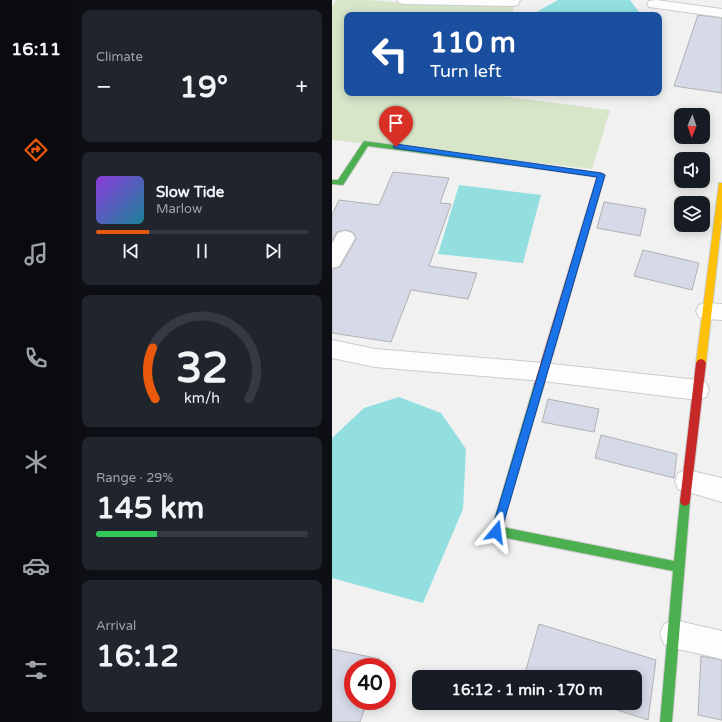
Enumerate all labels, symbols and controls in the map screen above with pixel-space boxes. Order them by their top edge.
text: 110 m [430,26,516,60]
icon: left [364,28,416,80]
text: 16:11 [11,38,61,60]
text: Climate [96,49,143,65]
text: Turn left [430,60,502,82]
text: 19° [179,69,228,106]
text: − [96,74,112,100]
text: + [296,74,308,100]
pin [379,106,413,147]
north arrow [674,108,710,144]
map controls [674,108,710,232]
icon: arrive [385,112,407,134]
icon: directions [22,136,50,164]
button: sound [674,152,710,188]
text: Slow Tide [156,183,224,201]
button: layers [674,196,710,232]
text: Marlow [156,201,202,217]
icon: music [22,240,50,268]
icon: previous [120,240,142,262]
icon: pause [191,240,213,262]
icon: next [262,240,284,262]
icon: phone [22,344,50,372]
text: 32 [176,344,228,394]
text: km/h [184,390,220,407]
icon: climate [22,448,50,476]
text: Range · 29% [96,470,173,486]
text: 145 km [96,490,204,527]
position arrow [475,511,517,553]
icon: car [22,552,50,580]
text: Arrival [96,618,136,634]
text: 16:12 [96,638,179,675]
icon: filters [22,656,50,684]
speed limit sign: 40 [344,658,396,710]
text: 16:12 · 1 min · 170 m [452,681,602,699]

